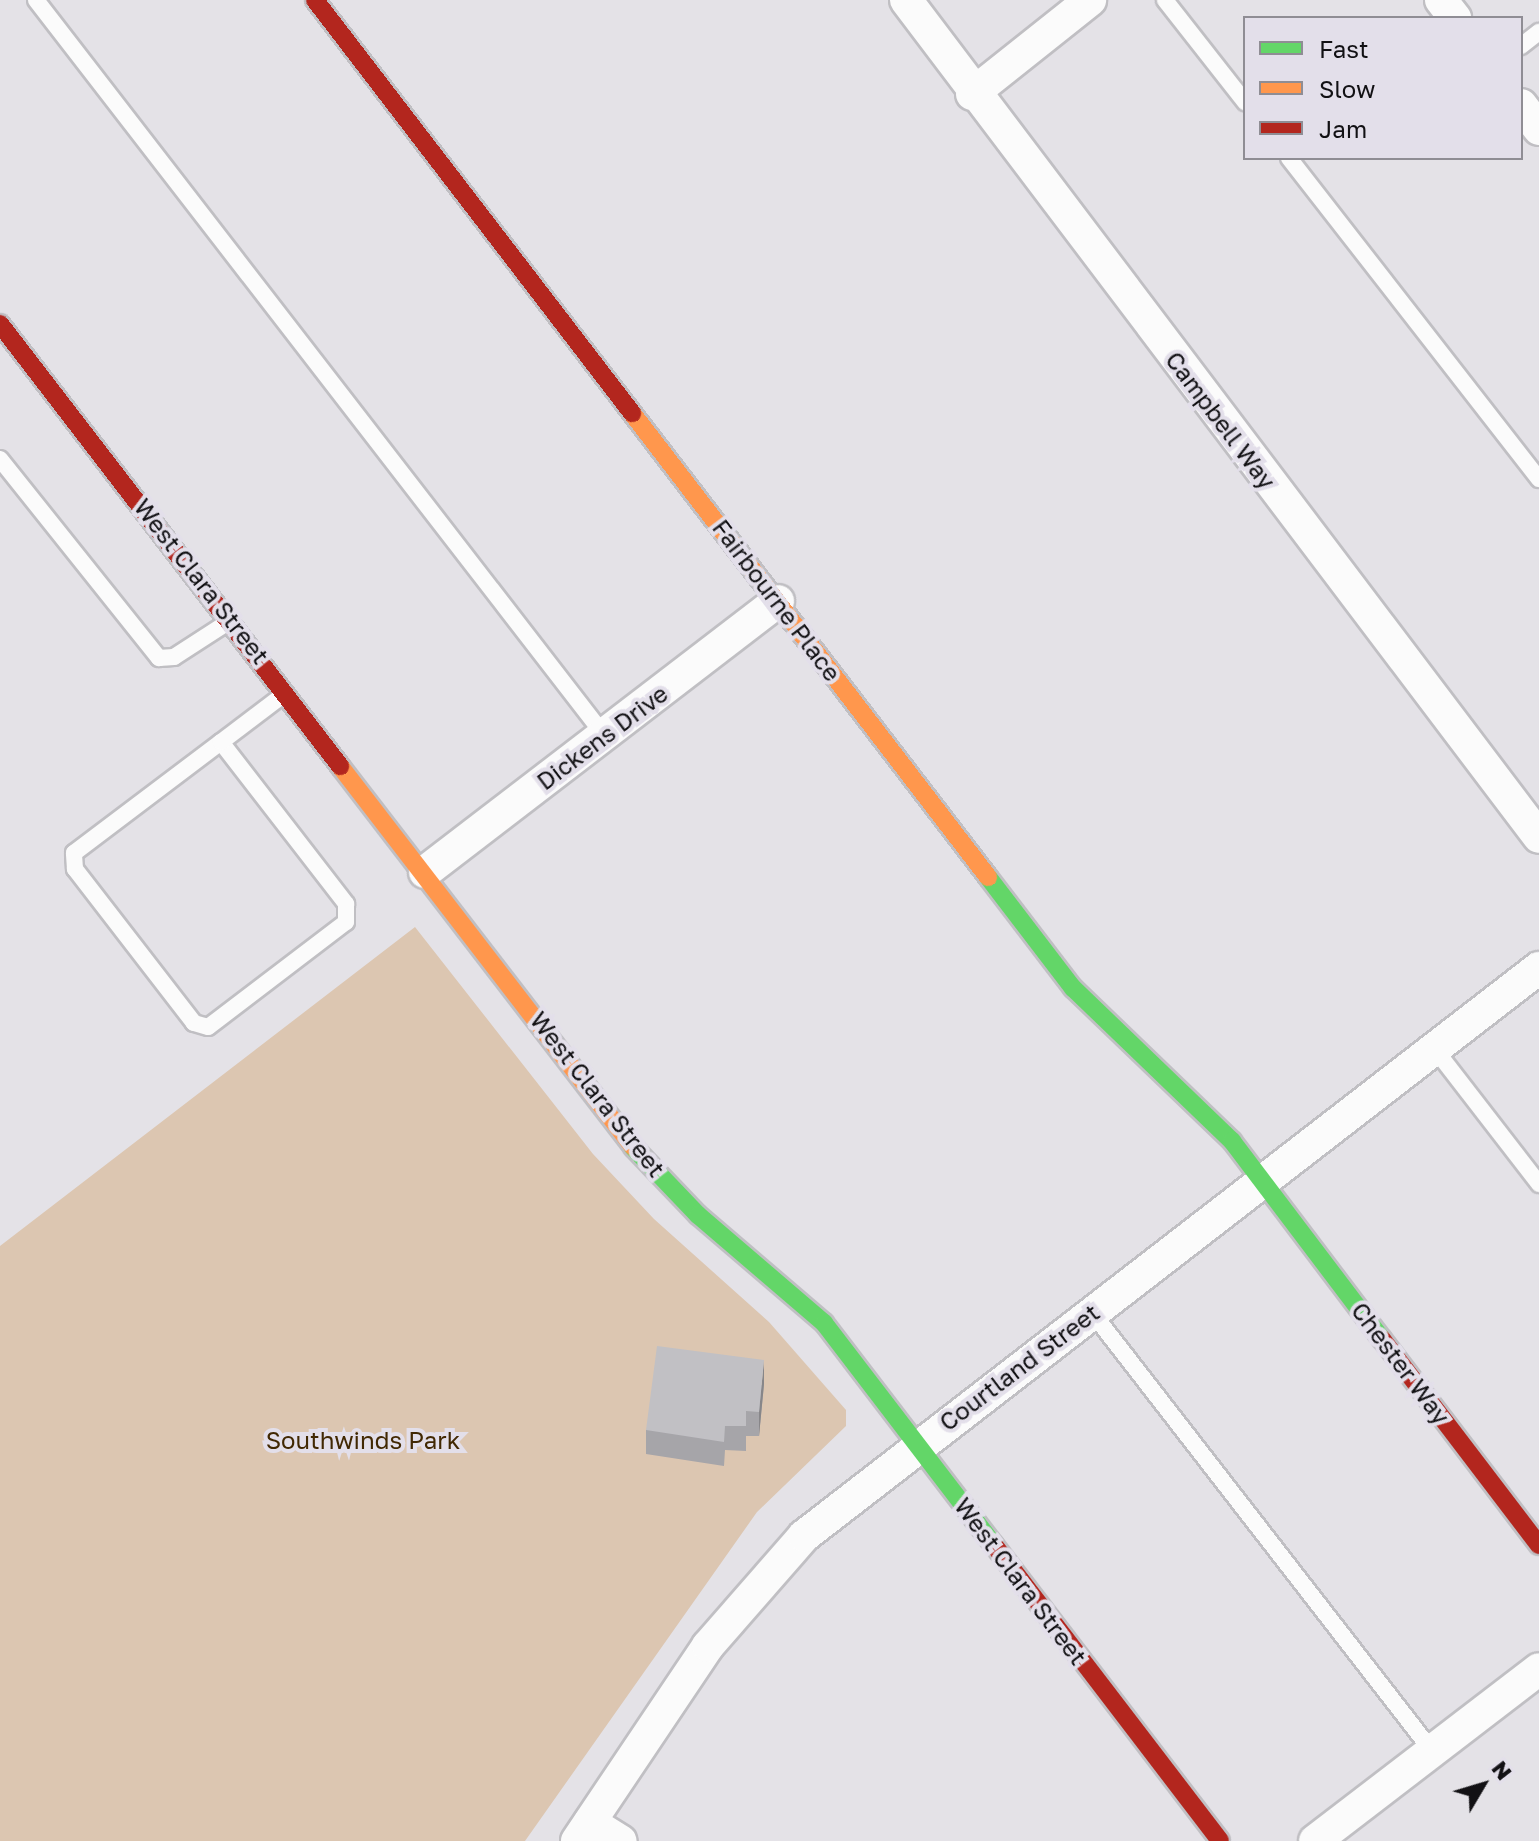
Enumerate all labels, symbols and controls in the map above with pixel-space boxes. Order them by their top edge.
legend [1243,16,1523,160]
text: Fast [1319,34,1369,63]
text: Slow [1319,74,1375,103]
text: Jam [1319,114,1367,143]
street label: Campbell Way [1160,346,1282,494]
street label: West Clara Street [129,493,275,669]
street label: Fairbourne Place [707,514,847,686]
street label: Dickens Drive [531,678,673,796]
street label: West Clara Street [525,1006,671,1182]
street label: Chester Way [1346,1296,1456,1430]
street label: Courtland Street [933,1298,1105,1436]
park label: Southwinds Park [266,1426,460,1454]
street label: West Clara Street [949,1492,1093,1670]
north arrow [1443,1745,1523,1825]
text: N [1487,1755,1518,1785]

